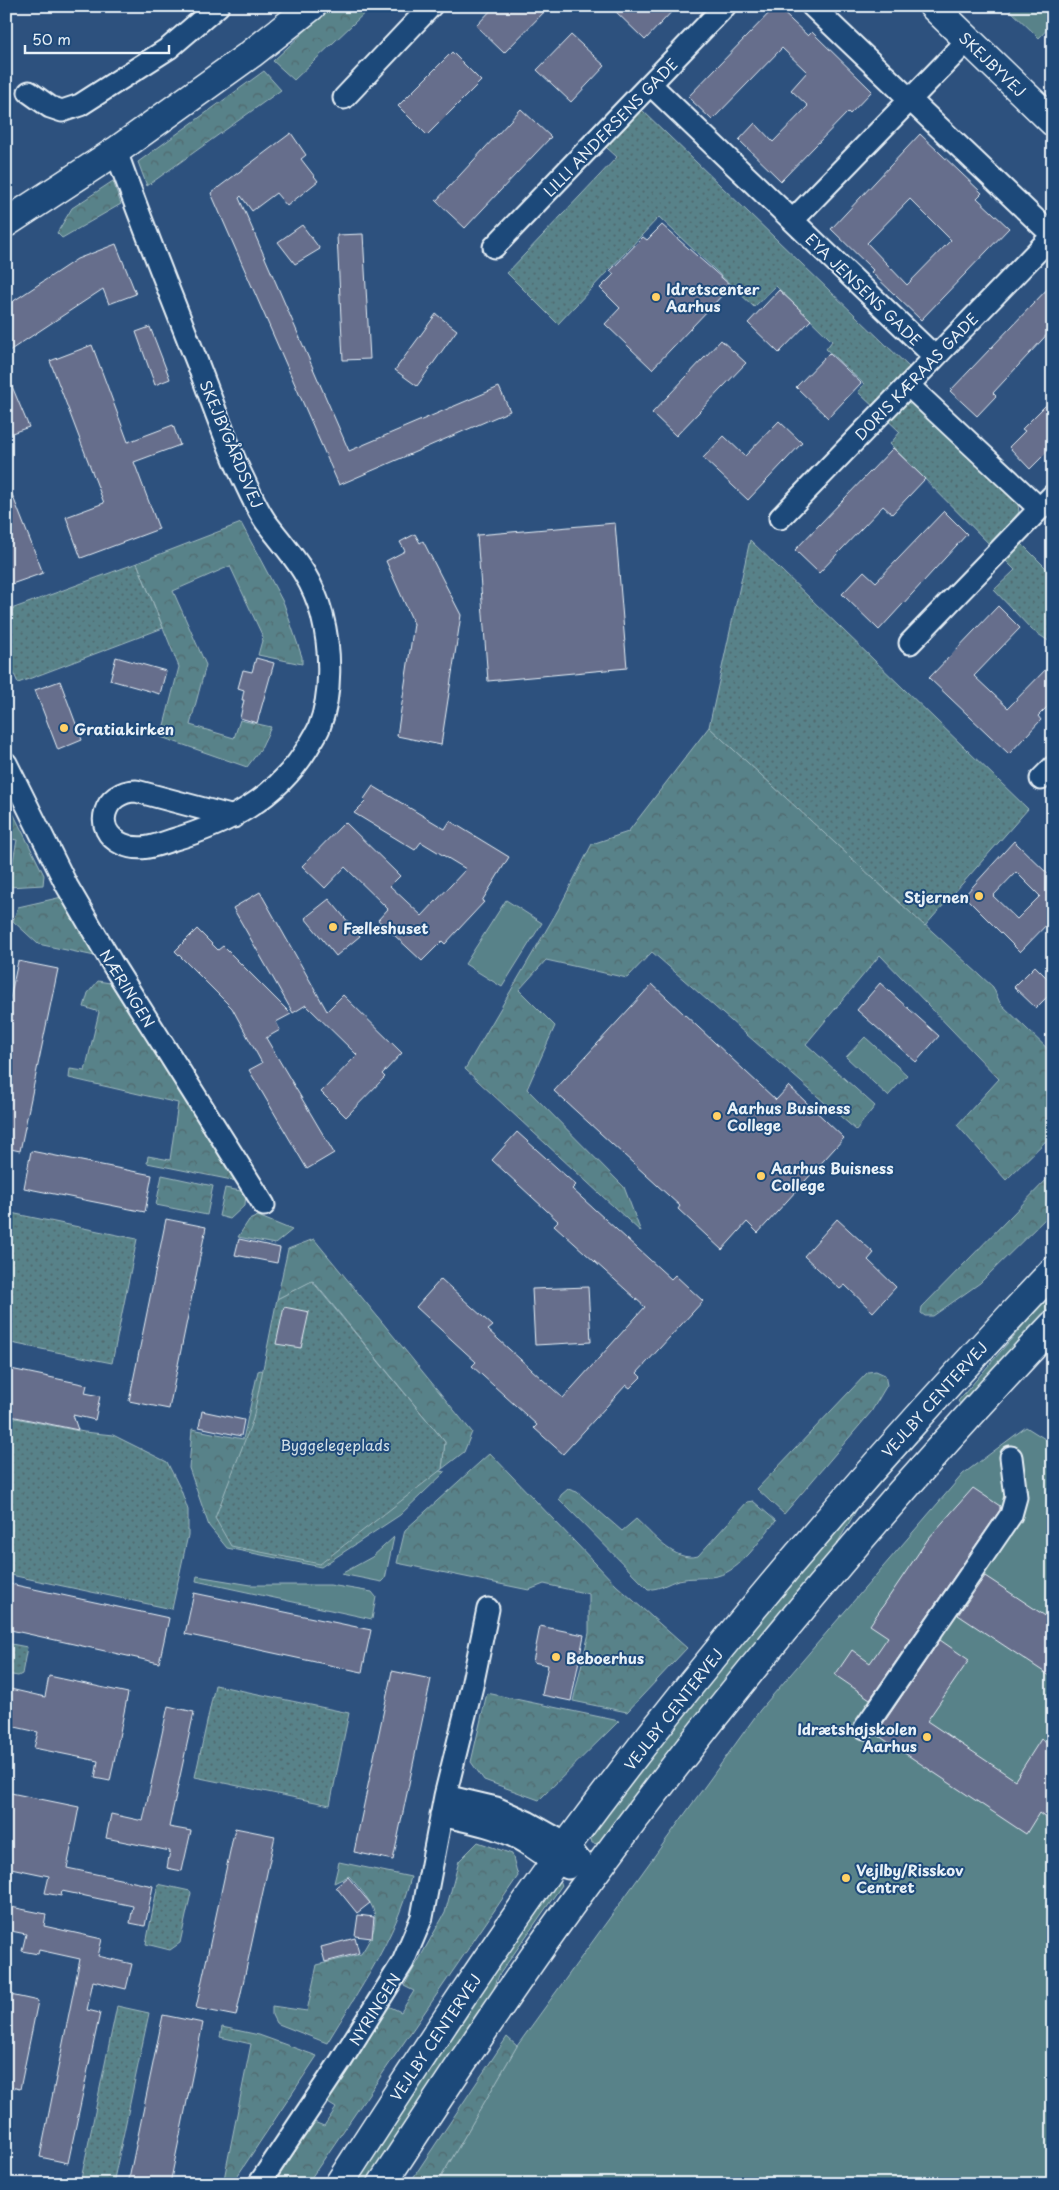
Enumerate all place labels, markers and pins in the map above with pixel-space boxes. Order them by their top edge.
place label: Idretscenter Aarhus [665,277,760,317]
marker: Idretscenter Aarhus [650,291,662,303]
place label: Gratiakirken [74,717,174,740]
marker: Gratiakirken [58,722,70,734]
place label: Stjernen [904,885,969,908]
marker: Stjernen [973,890,985,902]
place label: Fælleshuset [343,916,429,939]
marker: Fælleshuset [327,921,339,933]
place label: Aarhus Business College [726,1096,850,1136]
marker: Aarhus Business College [711,1110,723,1122]
place label: Aarhus Buisness College [770,1156,894,1196]
marker: Aarhus Buisness College [755,1170,767,1182]
place label: Beboerhus [566,1646,644,1669]
marker: Beboerhus [550,1651,562,1663]
place label: Idrætshøjskolen Aarhus [797,1717,917,1757]
marker: Idrætshøjskolen Aarhus [921,1731,933,1743]
place label: Vejlby/Risskov Centret [856,1858,964,1898]
marker: Vejlby/Risskov Centret [840,1872,852,1884]

